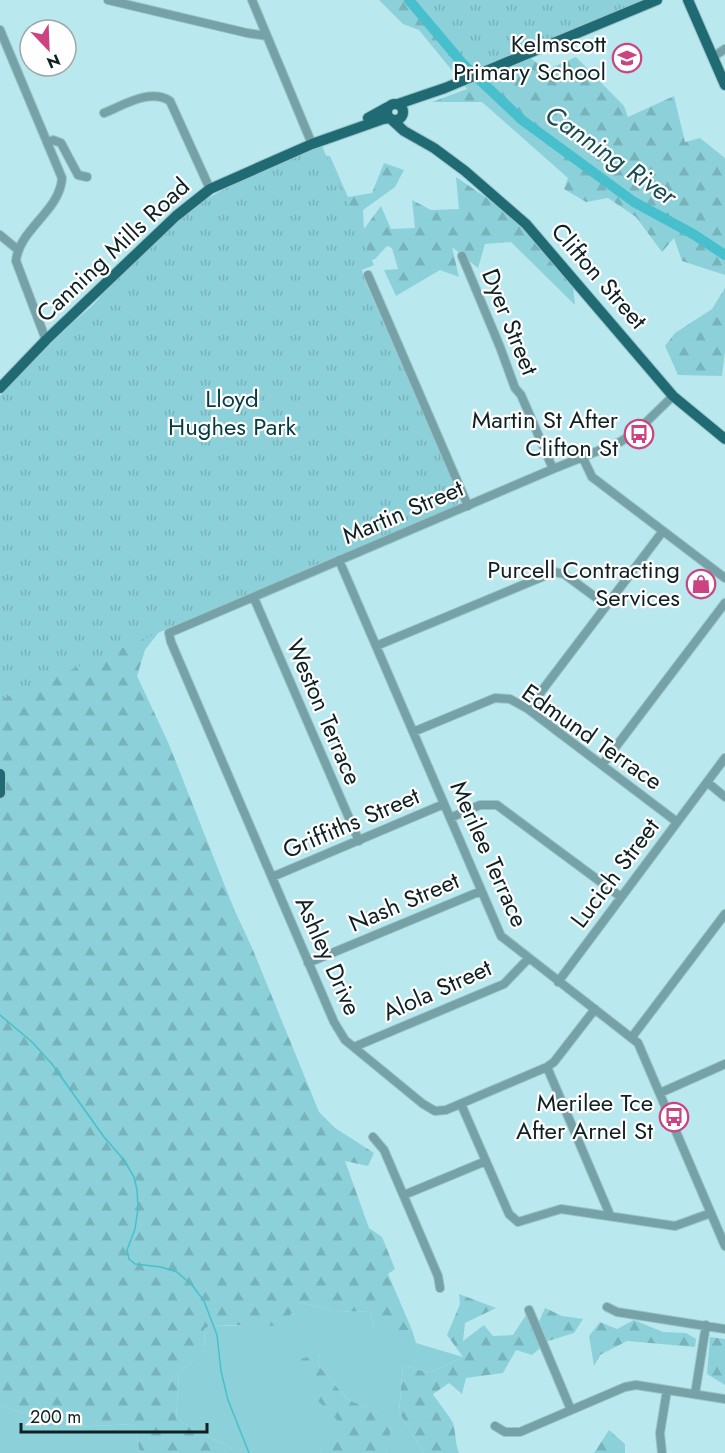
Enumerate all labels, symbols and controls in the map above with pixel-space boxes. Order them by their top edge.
north arrow [18,18,78,78]
place label: Kelmscott Primary School [453,26,606,89]
school or university icon: Kelmscott Primary School [611,42,643,74]
text: N [43,48,64,74]
water label: Canning River [537,96,686,215]
street label: Canning Mills Road [28,169,197,330]
street label: Clifton Street [543,215,656,337]
street label: Dyer Street [473,263,548,380]
park label: Lloyd Hughes Park [168,381,296,444]
place label: Martin St After Clifton St [472,402,619,465]
bus stop icon: Martin St After Clifton St [623,418,655,450]
street label: Martin Street [337,470,469,553]
place label: Purcell Contracting Services [487,552,680,615]
shop icon: Purcell Contracting Services [685,568,717,600]
street label: Weston Terrace [278,633,371,790]
street label: Edmund Terrace [515,675,670,798]
street label: Merilee Terrace [442,775,537,932]
street label: Griffiths Street [277,778,425,867]
street label: Lucich Street [562,810,668,935]
street label: Nash Street [343,863,465,940]
street label: Ashley Drive [287,891,370,1021]
street label: Alola Street [377,950,497,1029]
place label: Merilee Tce After Arnel St [516,1085,653,1148]
bus stop icon: Merilee Tce After Arnel St [658,1101,690,1133]
scale bar [21,1396,207,1434]
text: 200 m [30,1404,81,1430]

